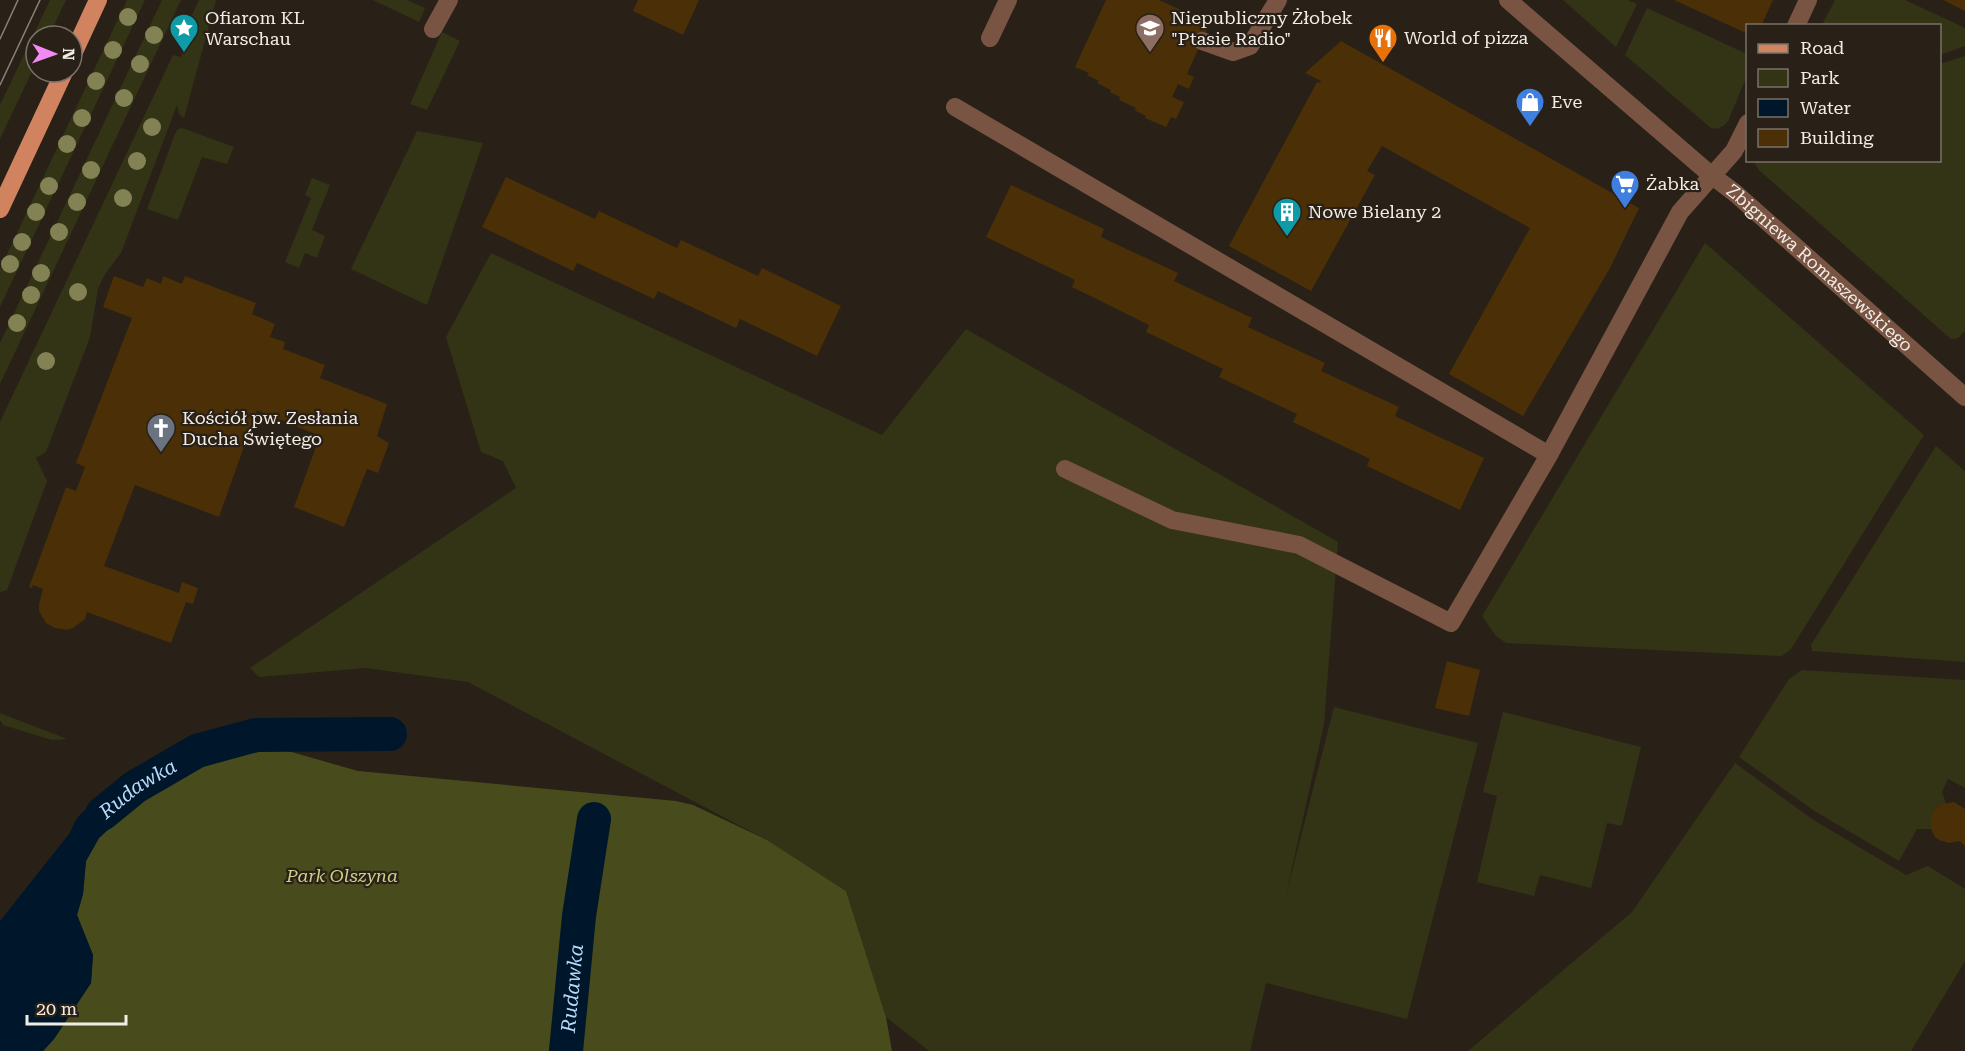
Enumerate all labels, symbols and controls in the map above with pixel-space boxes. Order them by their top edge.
place label: Ofiarom KL Warschau [205,7,305,49]
place label: Niepubliczny Żłobek "Ptasie Radio" [1171,7,1353,49]
place icon: Ofiarom KL Warschau [168,12,200,54]
school or university icon: Niepubliczny Żłobek "Ptasie Radio" [1134,12,1166,54]
restaurant icon: World of pizza [1367,22,1399,64]
north arrow [24,24,84,84]
legend [1746,24,1941,162]
place label: World of pizza [1404,27,1529,48]
text: Road [1800,37,1845,58]
text: N [59,48,78,61]
text: Park [1800,67,1840,88]
shop icon: Eve [1514,86,1546,128]
place label: Eve [1551,91,1582,112]
text: Water [1800,97,1851,118]
text: Building [1800,127,1874,148]
supermarket icon: Żabka [1609,168,1641,210]
place label: Żabka [1646,173,1700,194]
street label: Zbigniewa Romaszewskiego [1723,179,1917,356]
building icon: Nowe Bielany 2 [1271,196,1303,238]
place label: Nowe Bielany 2 [1308,201,1441,222]
place label: Kościół pw. Zesłania Ducha Świętego [182,407,358,449]
church icon: Kościół pw. Zesłania Ducha Świętego [145,412,177,454]
water label: Rudawka [93,754,181,824]
park label: Park Olszyna [285,865,398,886]
water label: Rudawka [556,943,588,1035]
scale bar [27,988,126,1026]
text: 20 m [36,998,77,1019]

